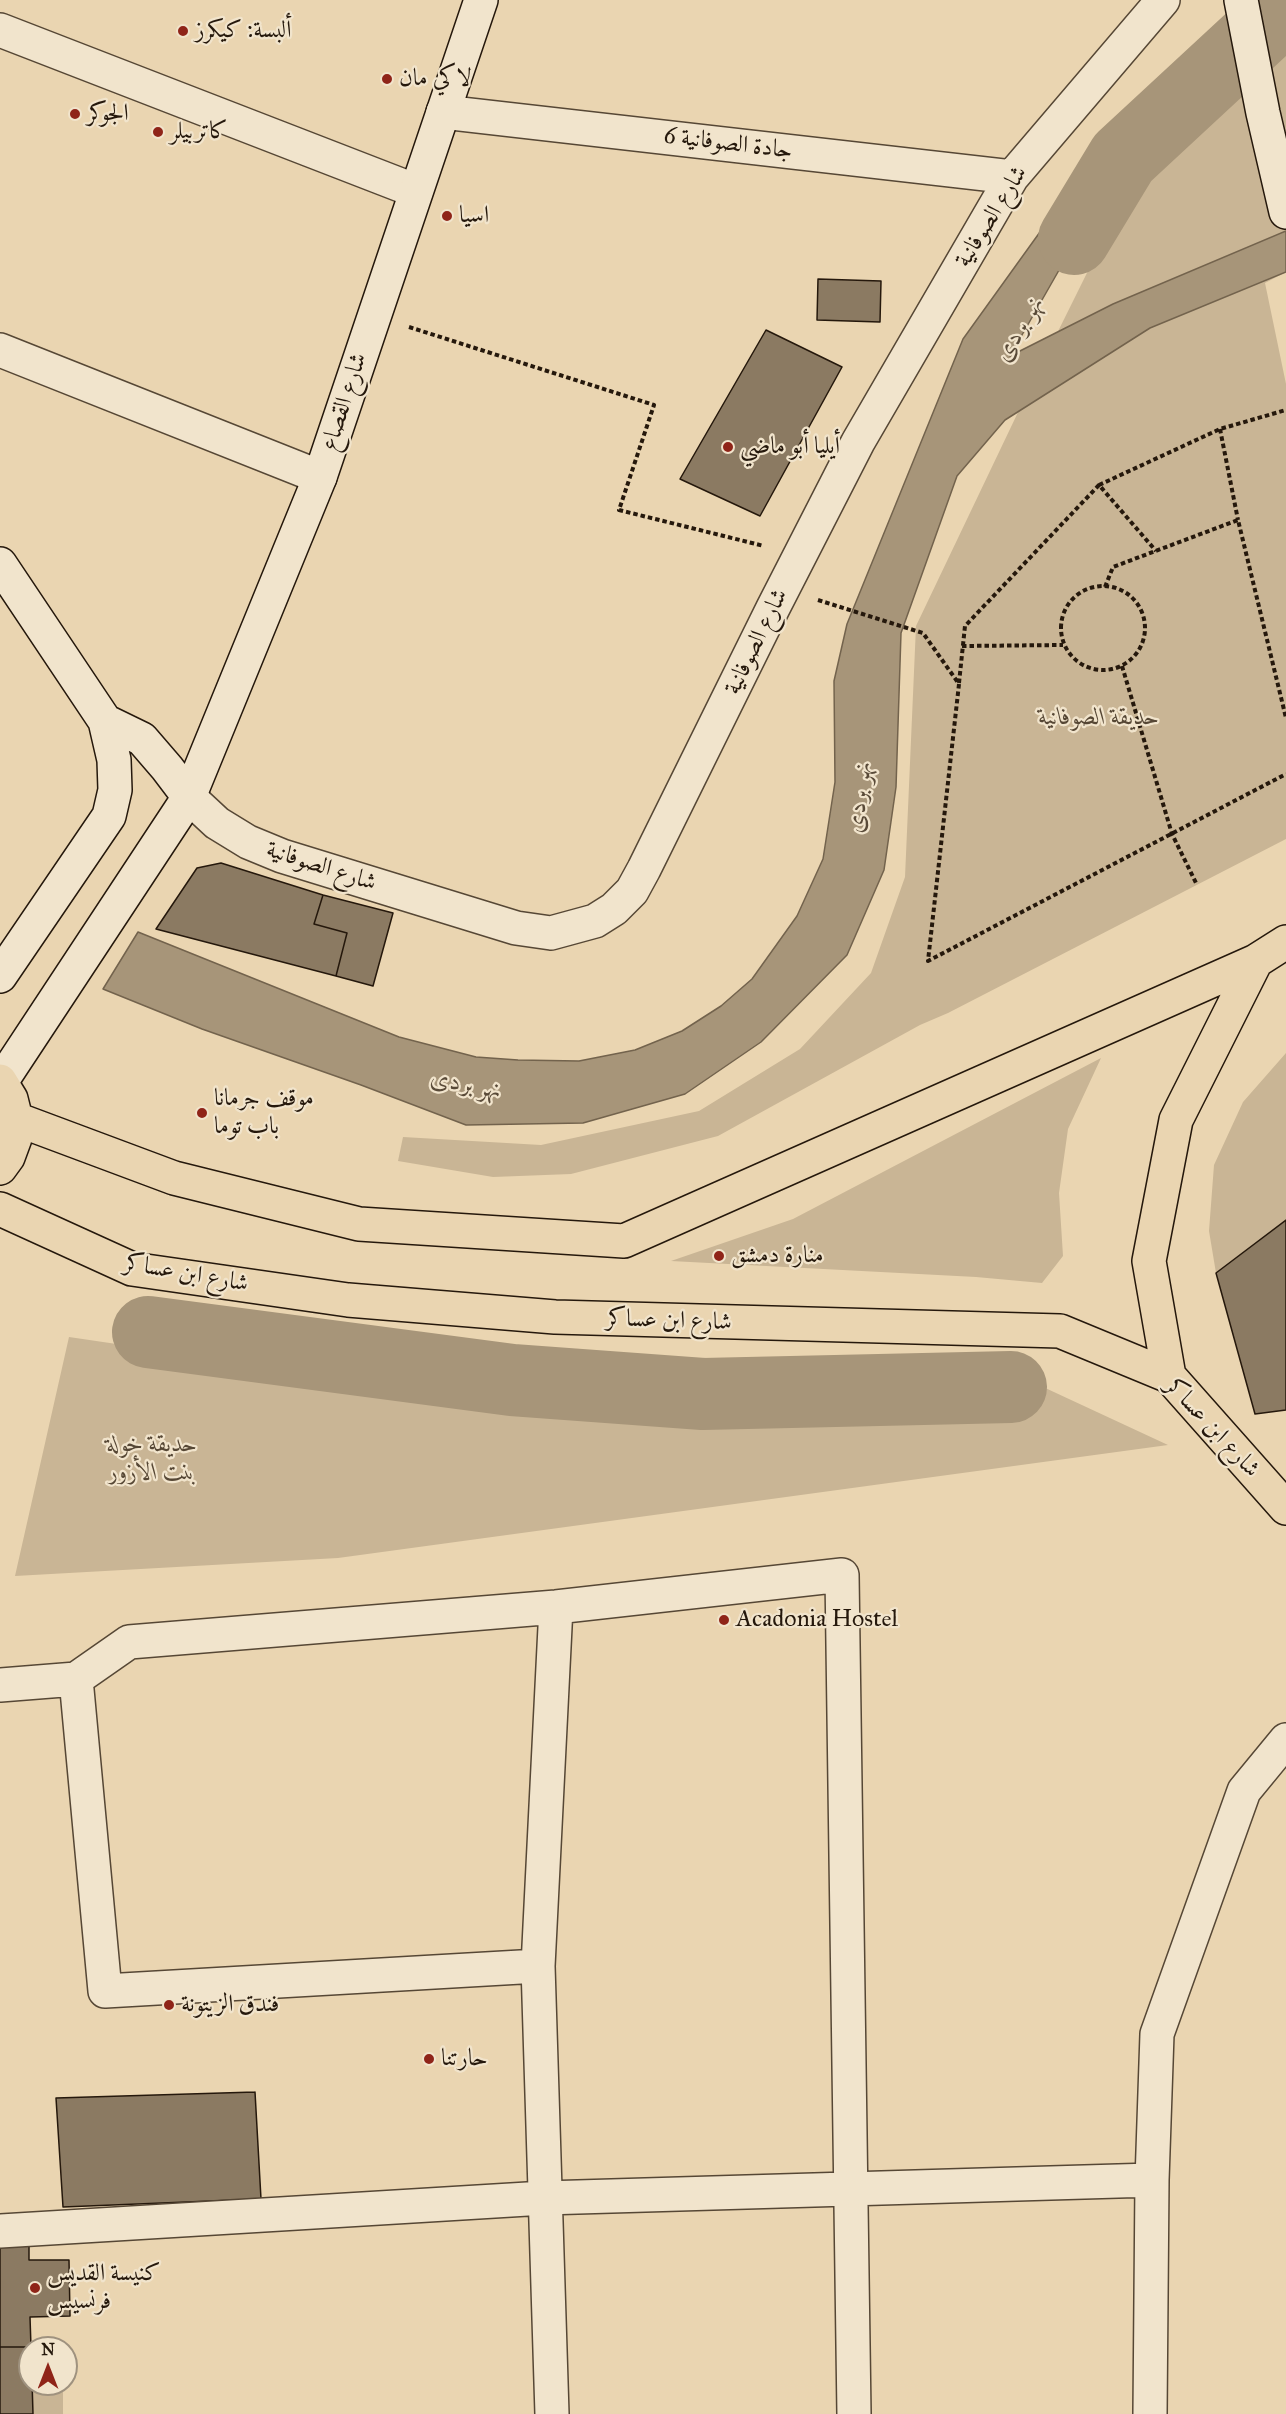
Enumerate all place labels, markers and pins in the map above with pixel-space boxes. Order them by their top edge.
place label: ألبسة: كيكرز [195,17,292,45]
marker: ألبسة: كيكرز [176,24,190,38]
place label: لاكي مان [399,65,472,93]
marker: لاكي مان [380,72,394,86]
place label: الجوكر [87,100,129,128]
marker: الجوكر [68,107,82,121]
place label: كاتربيلر [170,118,228,146]
marker: كاتربيلر [151,125,165,139]
place label: اسيا [459,202,489,230]
marker: اسيا [440,209,454,223]
place label: أيليا أبو ماضي [740,433,840,461]
marker: أيليا أبو ماضي [721,440,735,454]
place label: موقف جرمانا باب توما [214,1085,314,1141]
marker: موقف جرمانا باب توما [195,1106,209,1120]
place label: منارة دمشق [731,1242,824,1270]
marker: منارة دمشق [712,1249,726,1263]
place label: Acadonia Hostel [736,1606,898,1634]
marker: Acadonia Hostel [717,1613,731,1627]
place label: فندق الزيتونة [181,1991,279,2019]
marker: فندق الزيتونة [162,1998,176,2012]
place label: حارتنا [441,2045,488,2073]
marker: حارتنا [422,2052,436,2066]
place label: كنيسة القديس فرنسيس [47,2260,161,2316]
marker: كنيسة القديس فرنسيس [28,2281,42,2295]

